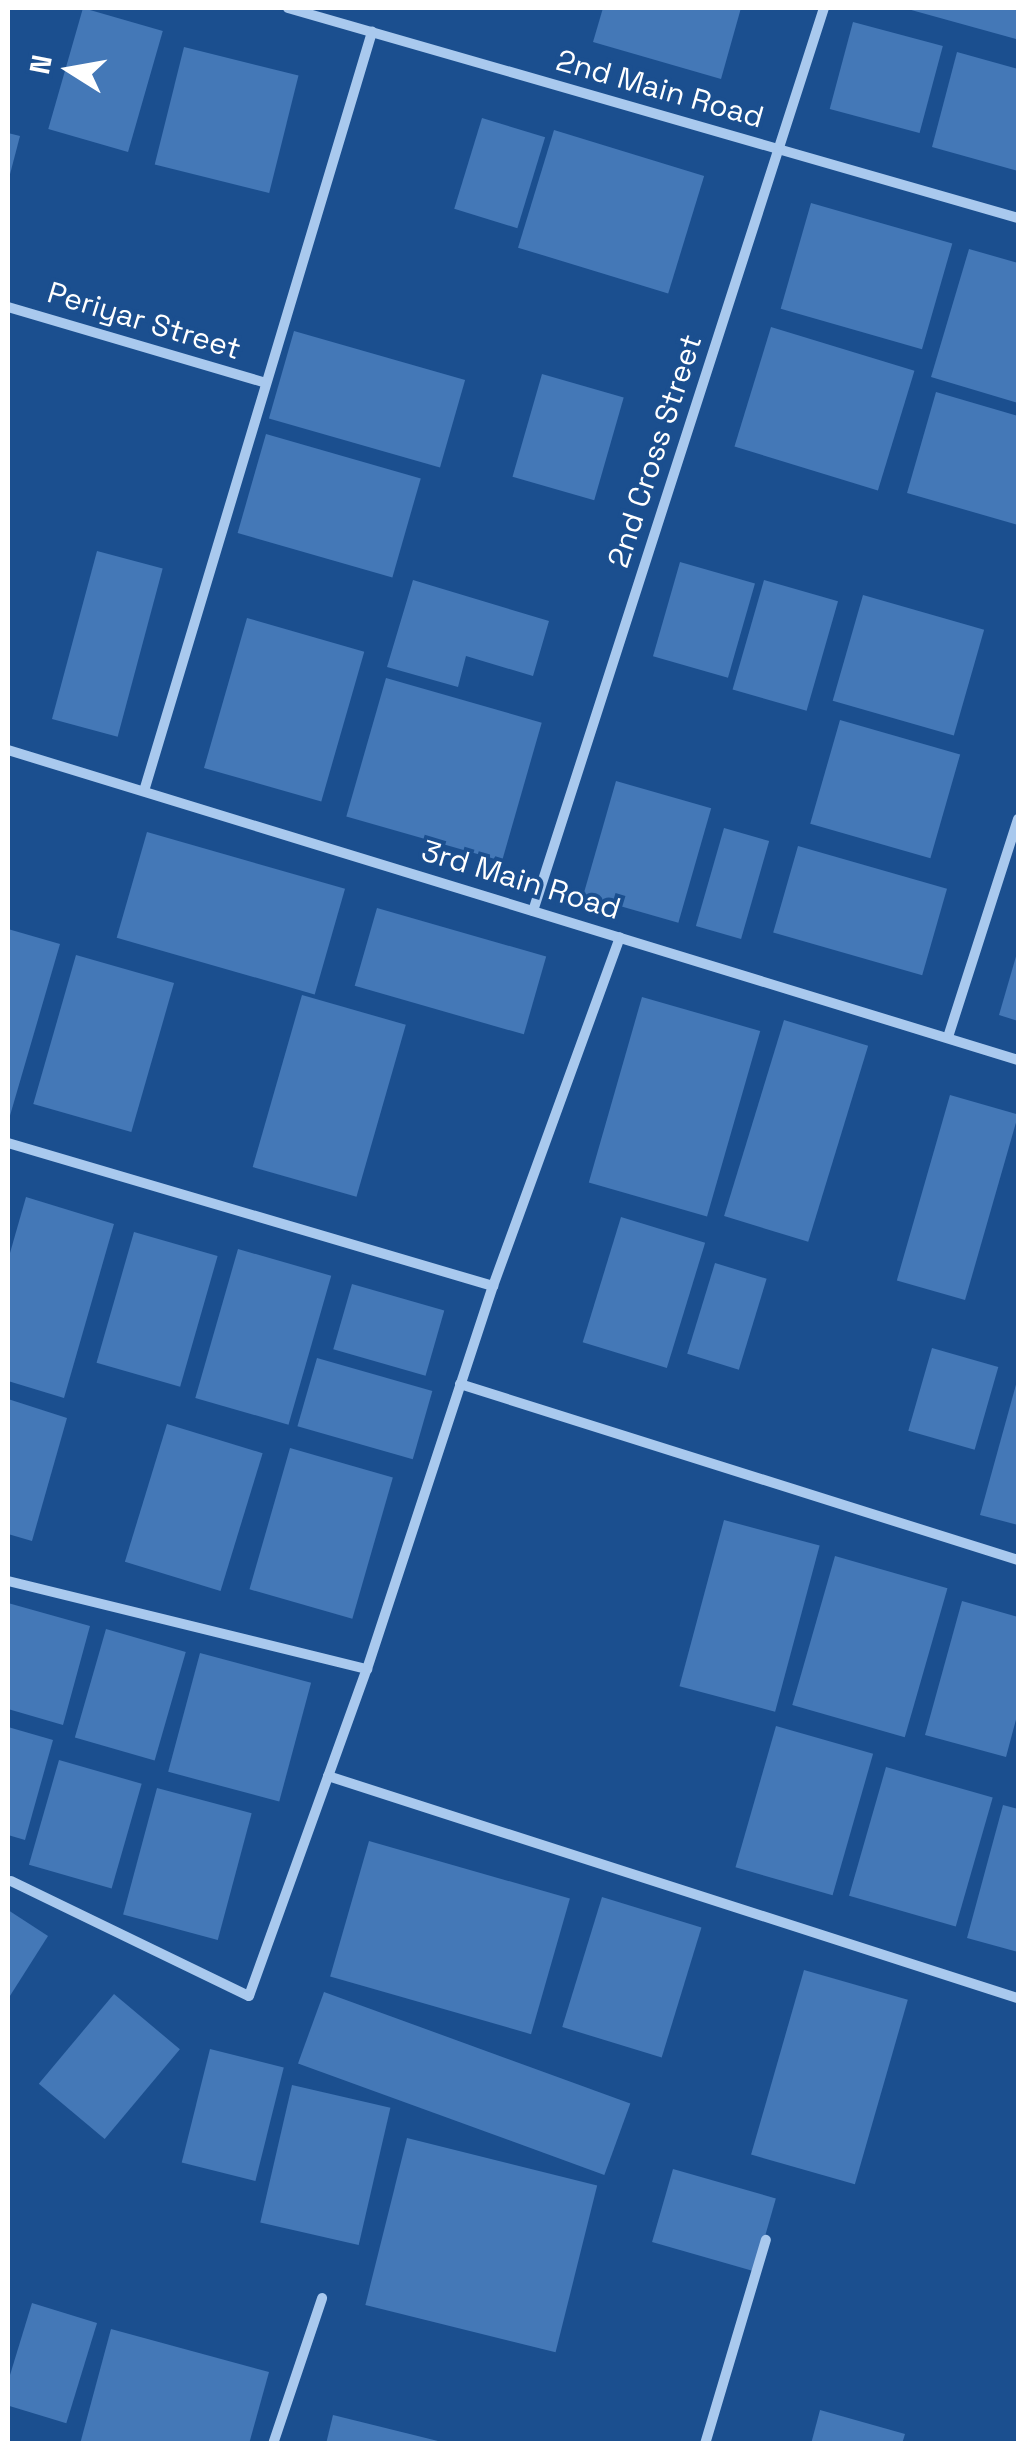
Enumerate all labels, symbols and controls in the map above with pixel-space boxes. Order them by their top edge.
north arrow [20,20,120,120]
street label: 2nd Main Road [552,42,768,136]
text: N [21,52,60,77]
street label: Periyar Street [43,275,245,367]
street label: 2nd Cross Street [600,330,710,572]
street label: 3rd Main Road [417,833,625,927]

